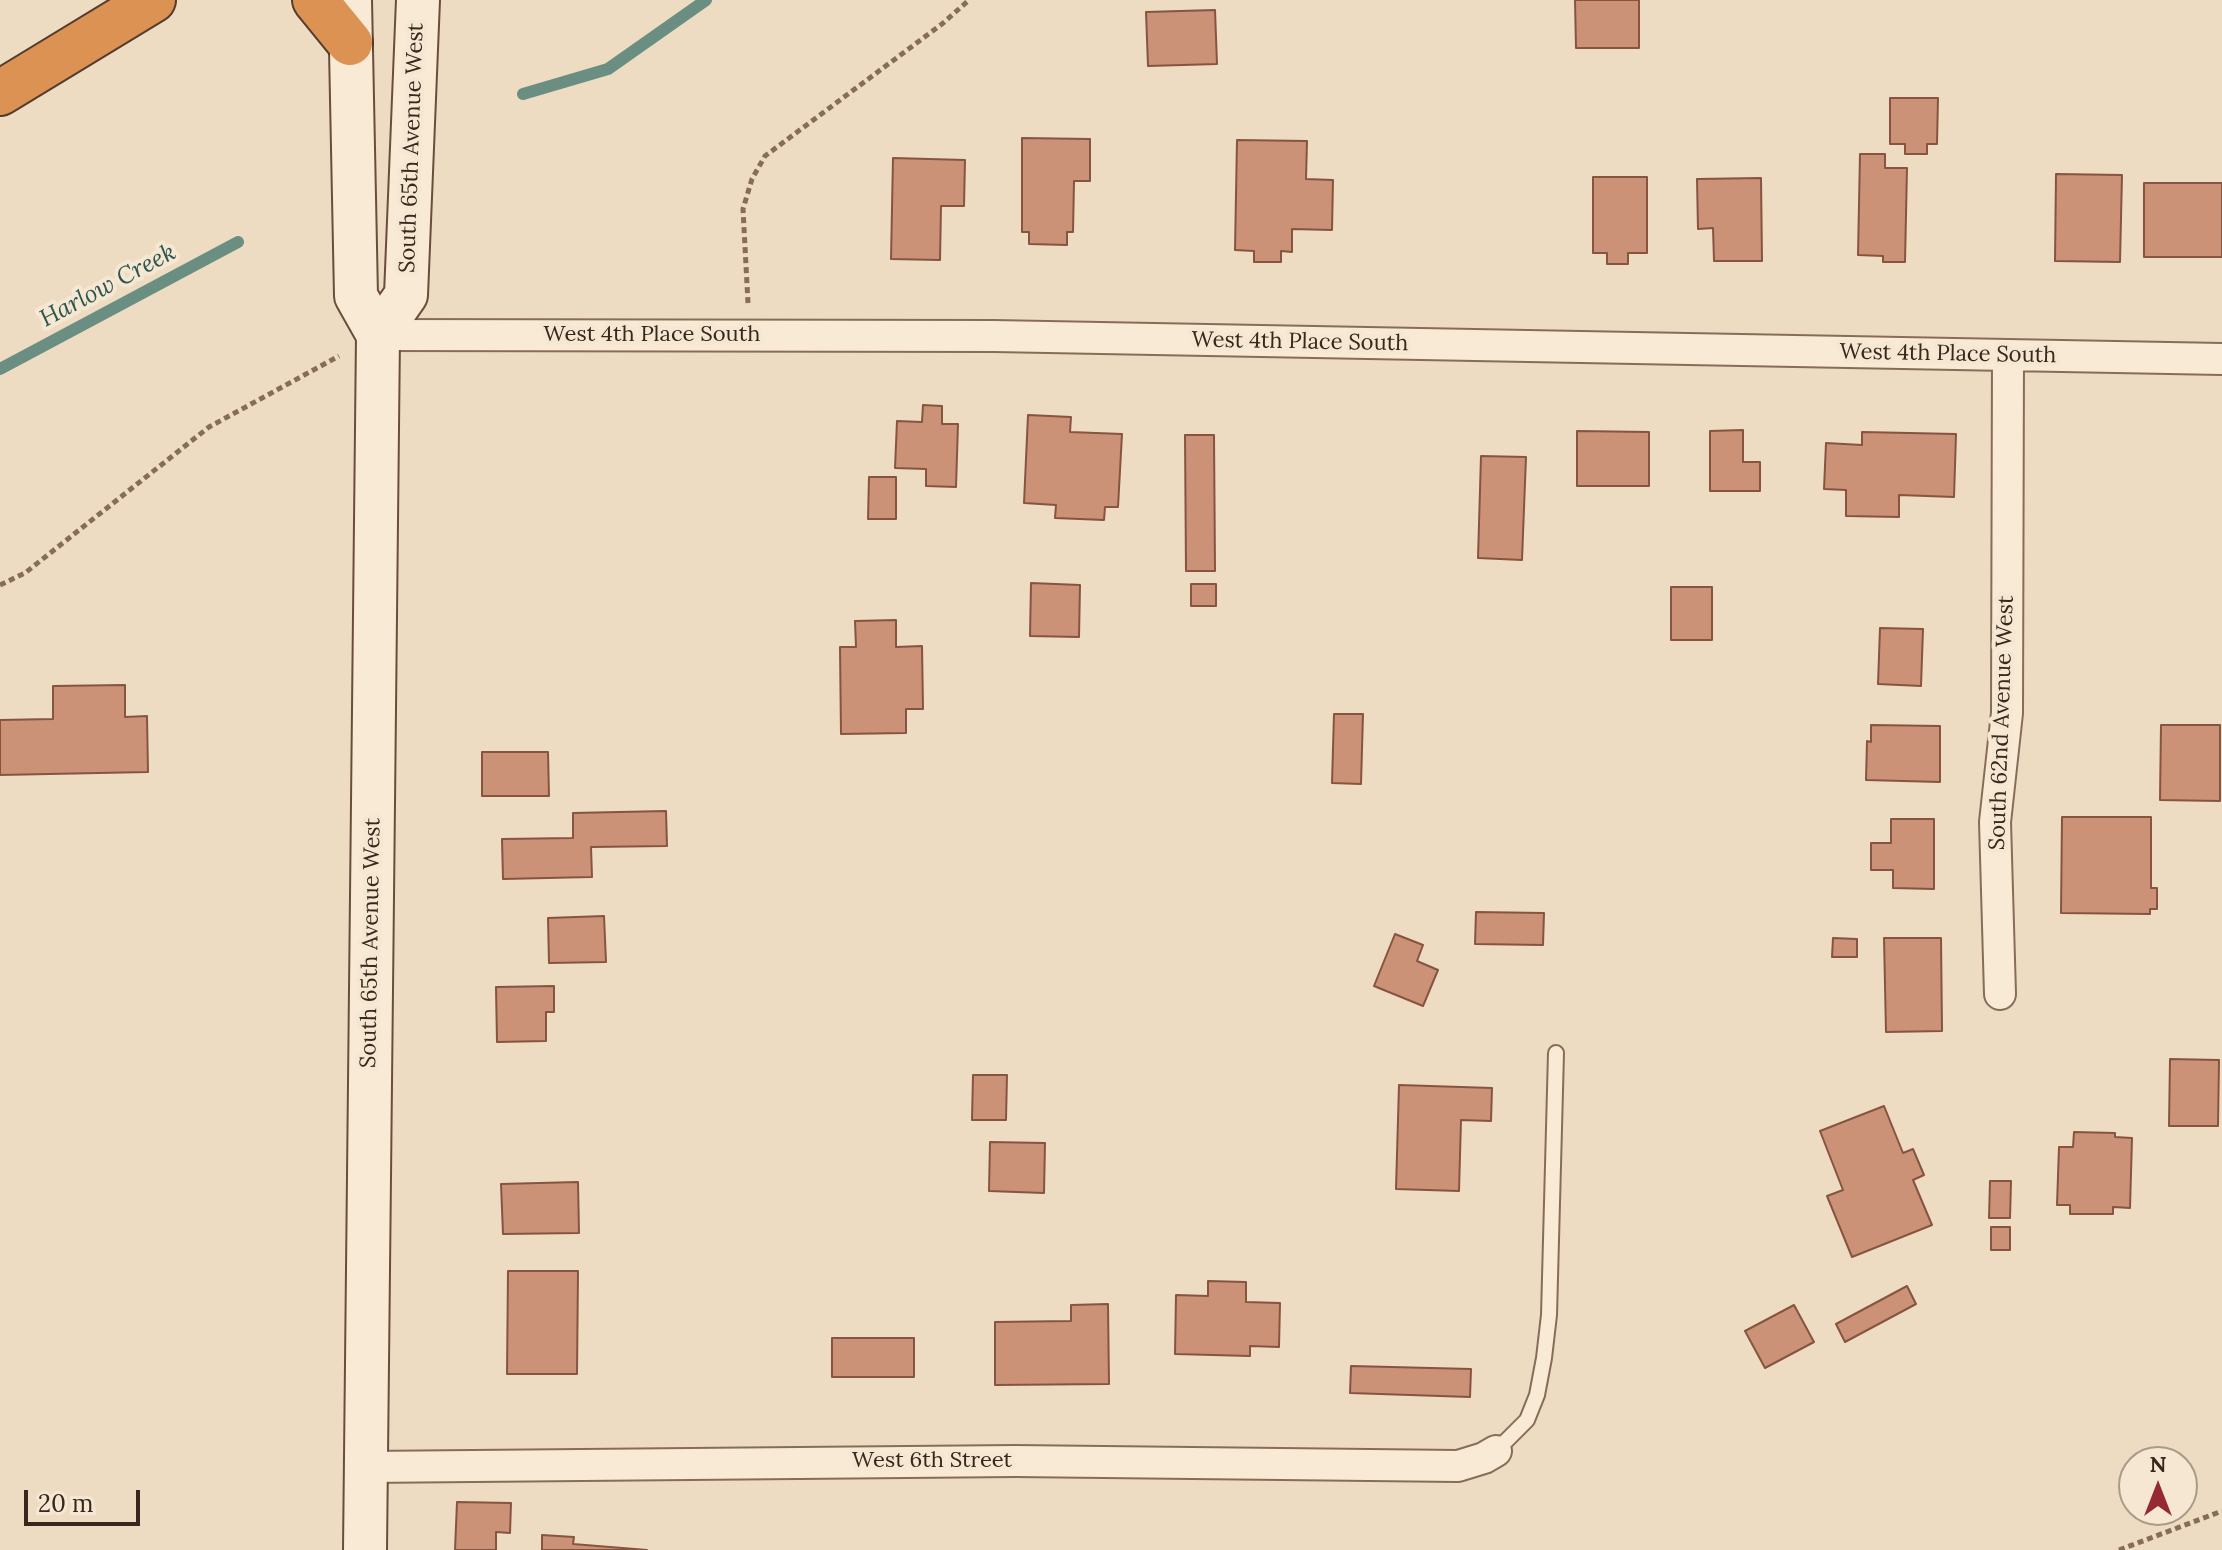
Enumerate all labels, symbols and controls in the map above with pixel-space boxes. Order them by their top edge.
street label: South 65th Avenue West [394,22,430,274]
water label: Harlow Creek [35,238,181,334]
street label: West 4th Place South [544,322,760,348]
street label: West 4th Place South [1191,327,1409,357]
street label: West 4th Place South [1839,339,2057,369]
street label: South 62nd Avenue West [1984,595,2020,851]
street label: South 65th Avenue West [356,818,386,1068]
north arrow [2118,1446,2198,1526]
street label: West 6th Street [852,1448,1012,1474]
text: N [2149,1450,2167,1478]
scale bar [28,1474,144,1524]
text: 20 m [38,1488,94,1519]

